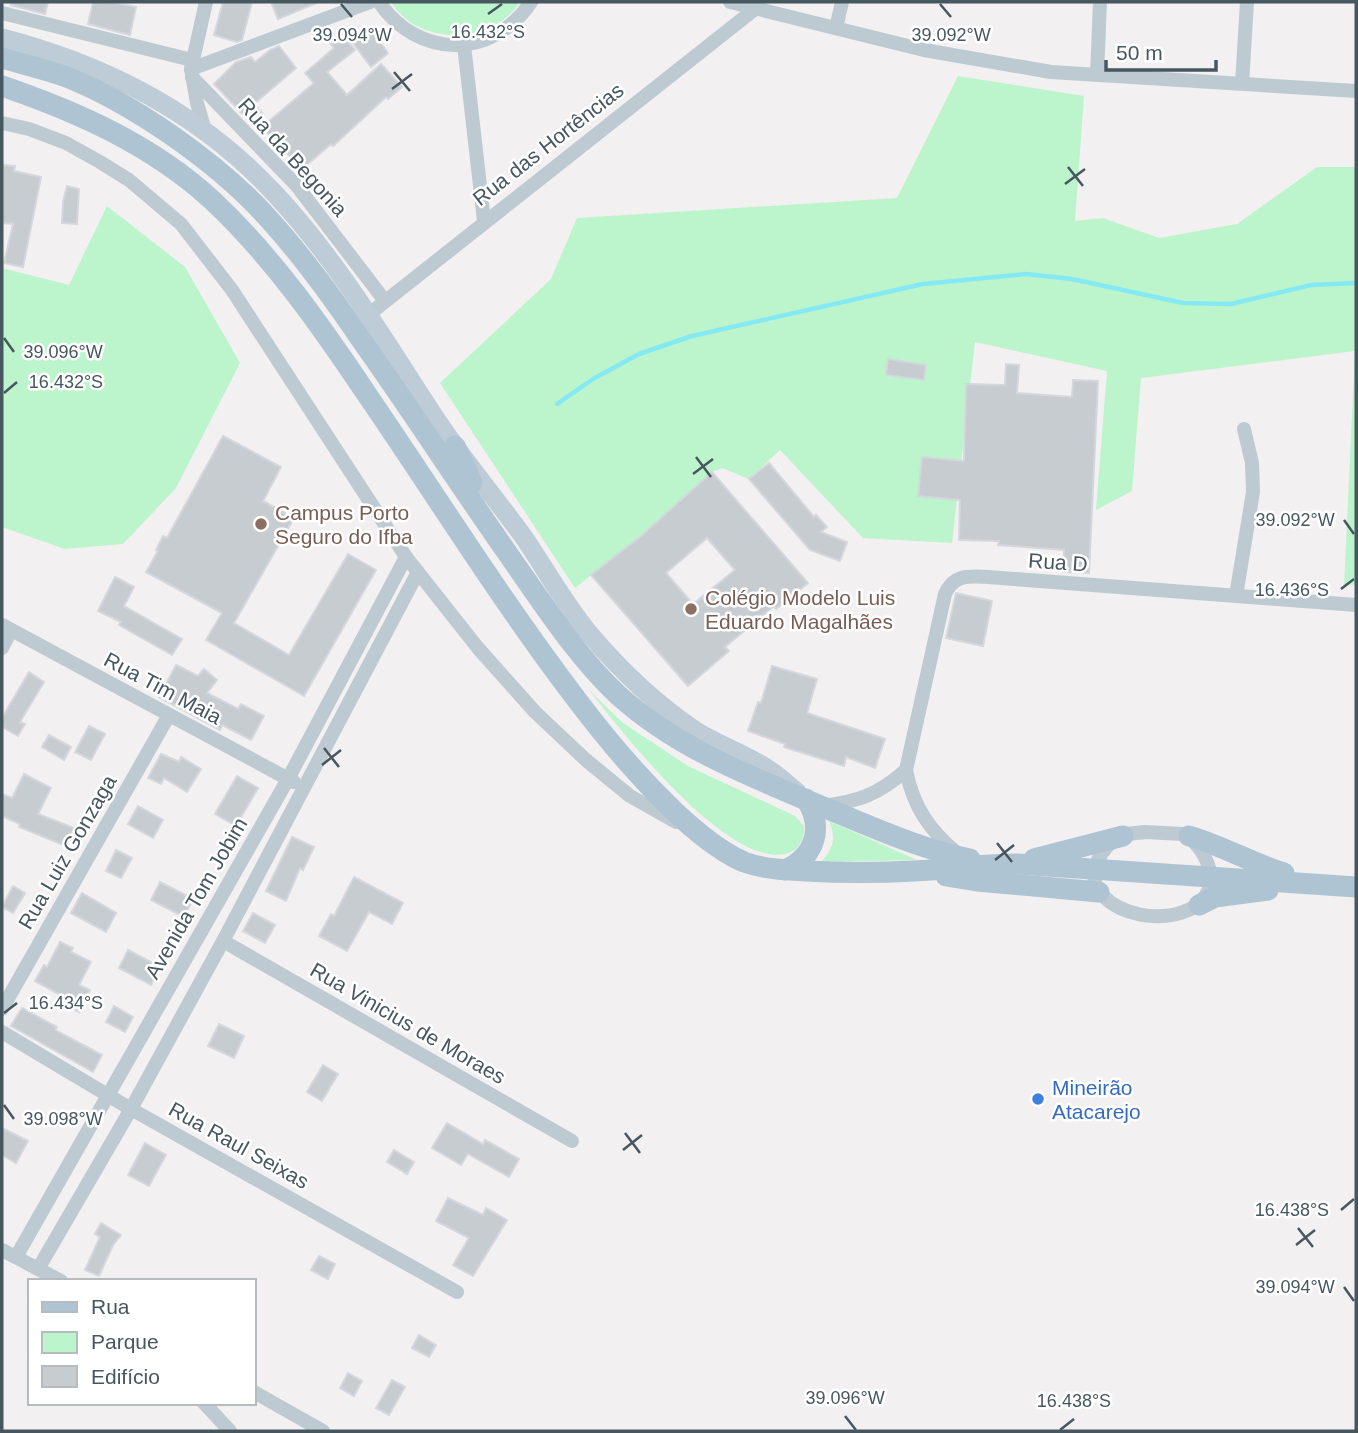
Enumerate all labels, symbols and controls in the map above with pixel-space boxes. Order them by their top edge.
text: 16.432°S [451,22,525,42]
text: 39.094°W [312,25,392,45]
text: 39.092°W [911,25,991,45]
scale bar [1106,28,1216,72]
text: 50 m [1116,41,1163,64]
street label: Rua das Hortências [468,78,628,210]
street label: Rua da Begonia [234,93,352,221]
text: 39.096°W [23,342,103,362]
text: 16.432°S [29,372,103,392]
place label: Campus Porto Seguro do Ifba [275,501,413,548]
text: 39.092°W [1255,510,1335,530]
marker: Campus Porto Seguro do Ifba [253,516,269,532]
street label: Rua D [1028,548,1088,576]
text: 16.436°S [1255,580,1329,600]
place label: Colégio Modelo Luis Eduardo Magalhães [705,586,895,633]
marker: Colégio Modelo Luis Eduardo Magalhães [683,601,699,617]
street label: Rua Tim Maia [100,647,226,729]
street label: Rua Luiz Gonzaga [14,771,121,933]
street label: Avenida Tom Jobim [140,813,252,983]
street label: Rua Vinicius de Moraes [306,958,510,1088]
text: 16.434°S [29,993,103,1013]
place label: Mineirão Atacarejo [1052,1076,1141,1123]
marker: Mineirão Atacarejo [1030,1091,1046,1107]
street label: Rua Raul Seixas [165,1097,313,1193]
text: 39.098°W [23,1109,103,1129]
text: 16.438°S [1255,1200,1329,1220]
text: 39.094°W [1255,1277,1335,1297]
legend [28,1279,256,1405]
text: Rua [91,1295,130,1318]
text: Parque [91,1330,159,1353]
text: Edifício [91,1365,160,1388]
text: 39.096°W [805,1388,885,1408]
text: 16.438°S [1037,1391,1111,1411]

